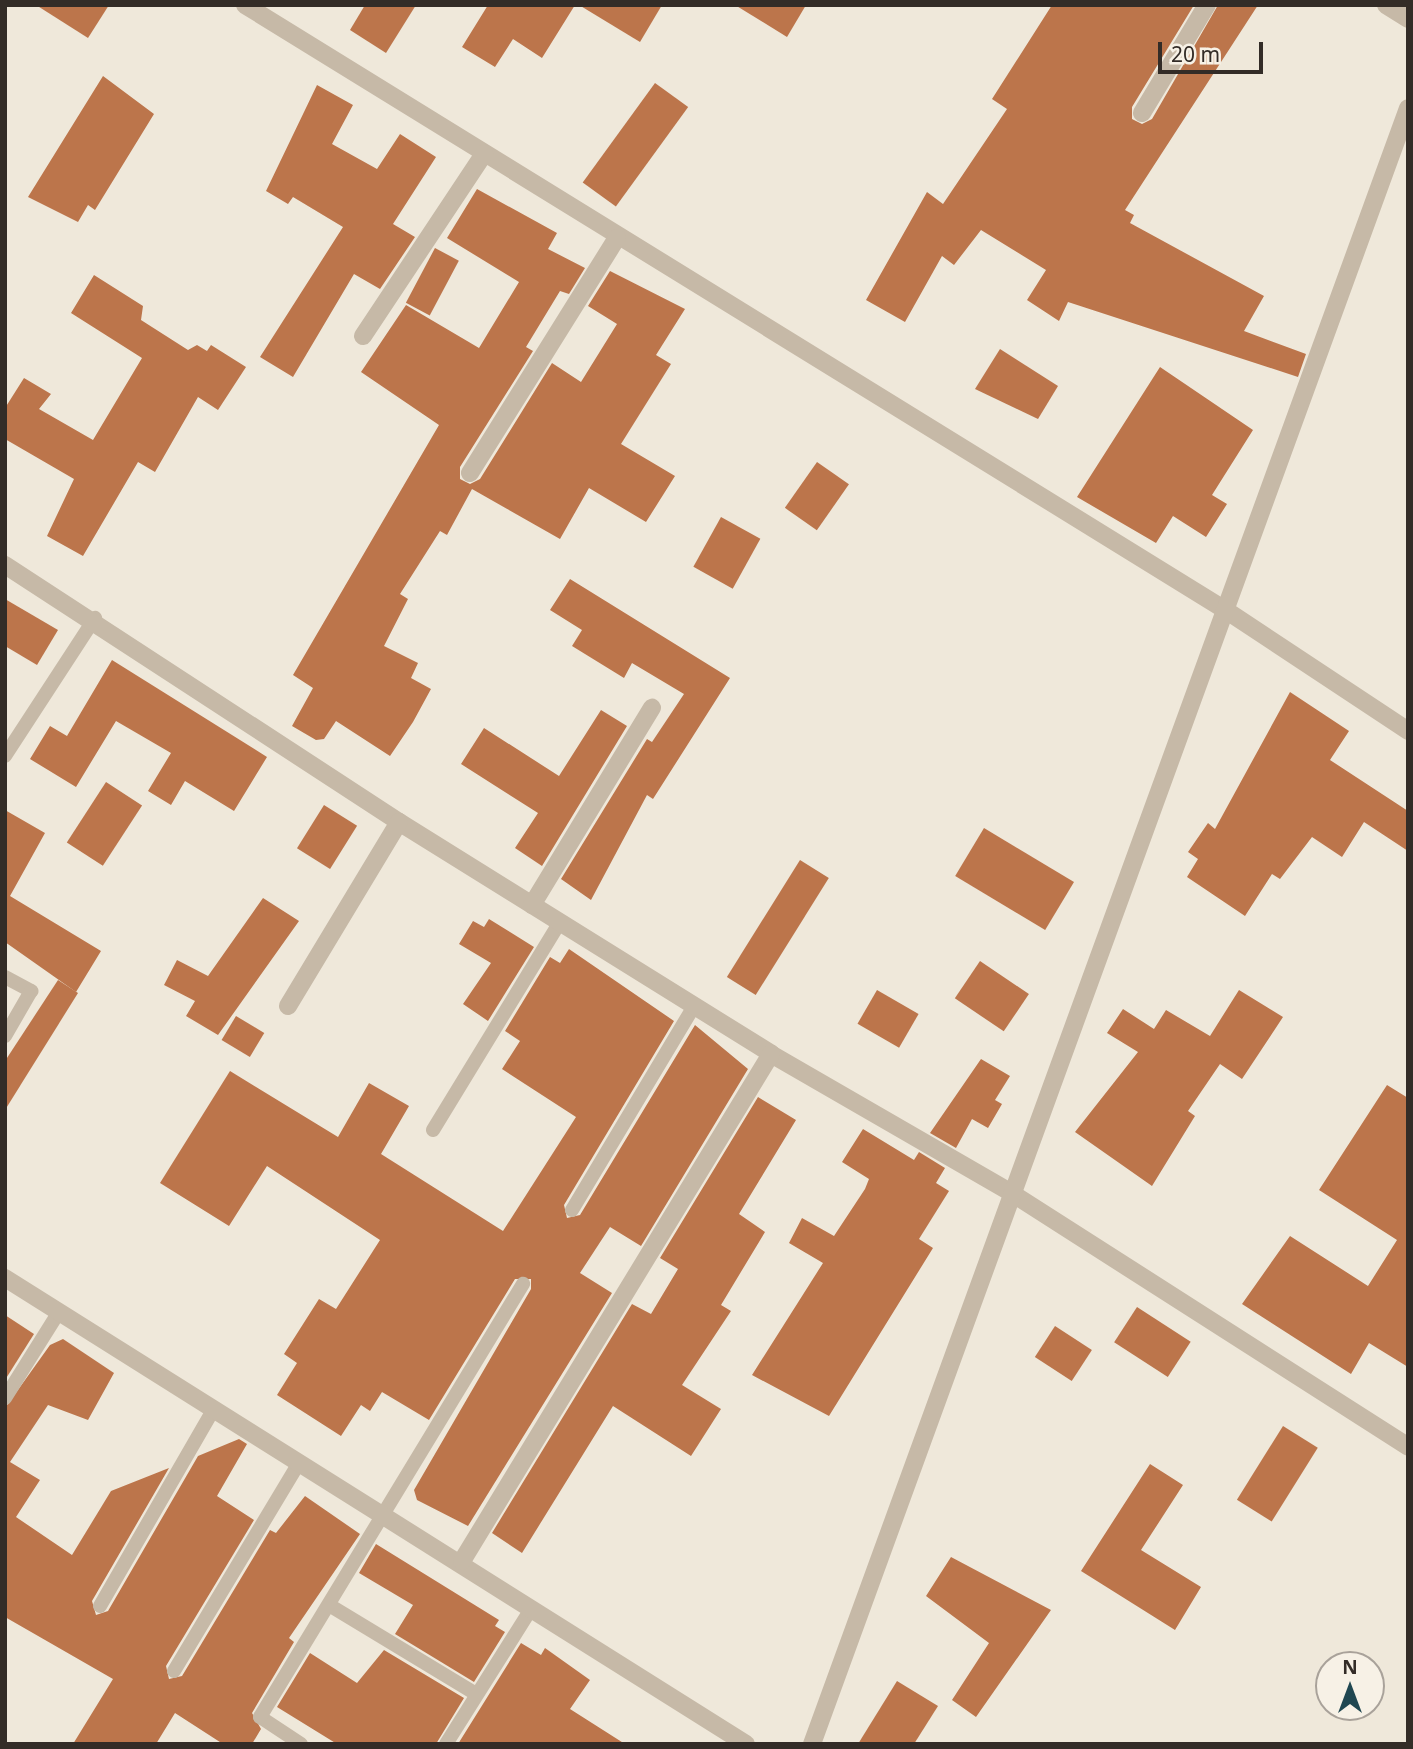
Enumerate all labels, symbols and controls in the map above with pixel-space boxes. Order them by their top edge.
scale bar [1161,28,1266,72]
text: 20 m [1171,40,1220,68]
north arrow [1315,1651,1385,1721]
text: N [1342,1654,1358,1680]

